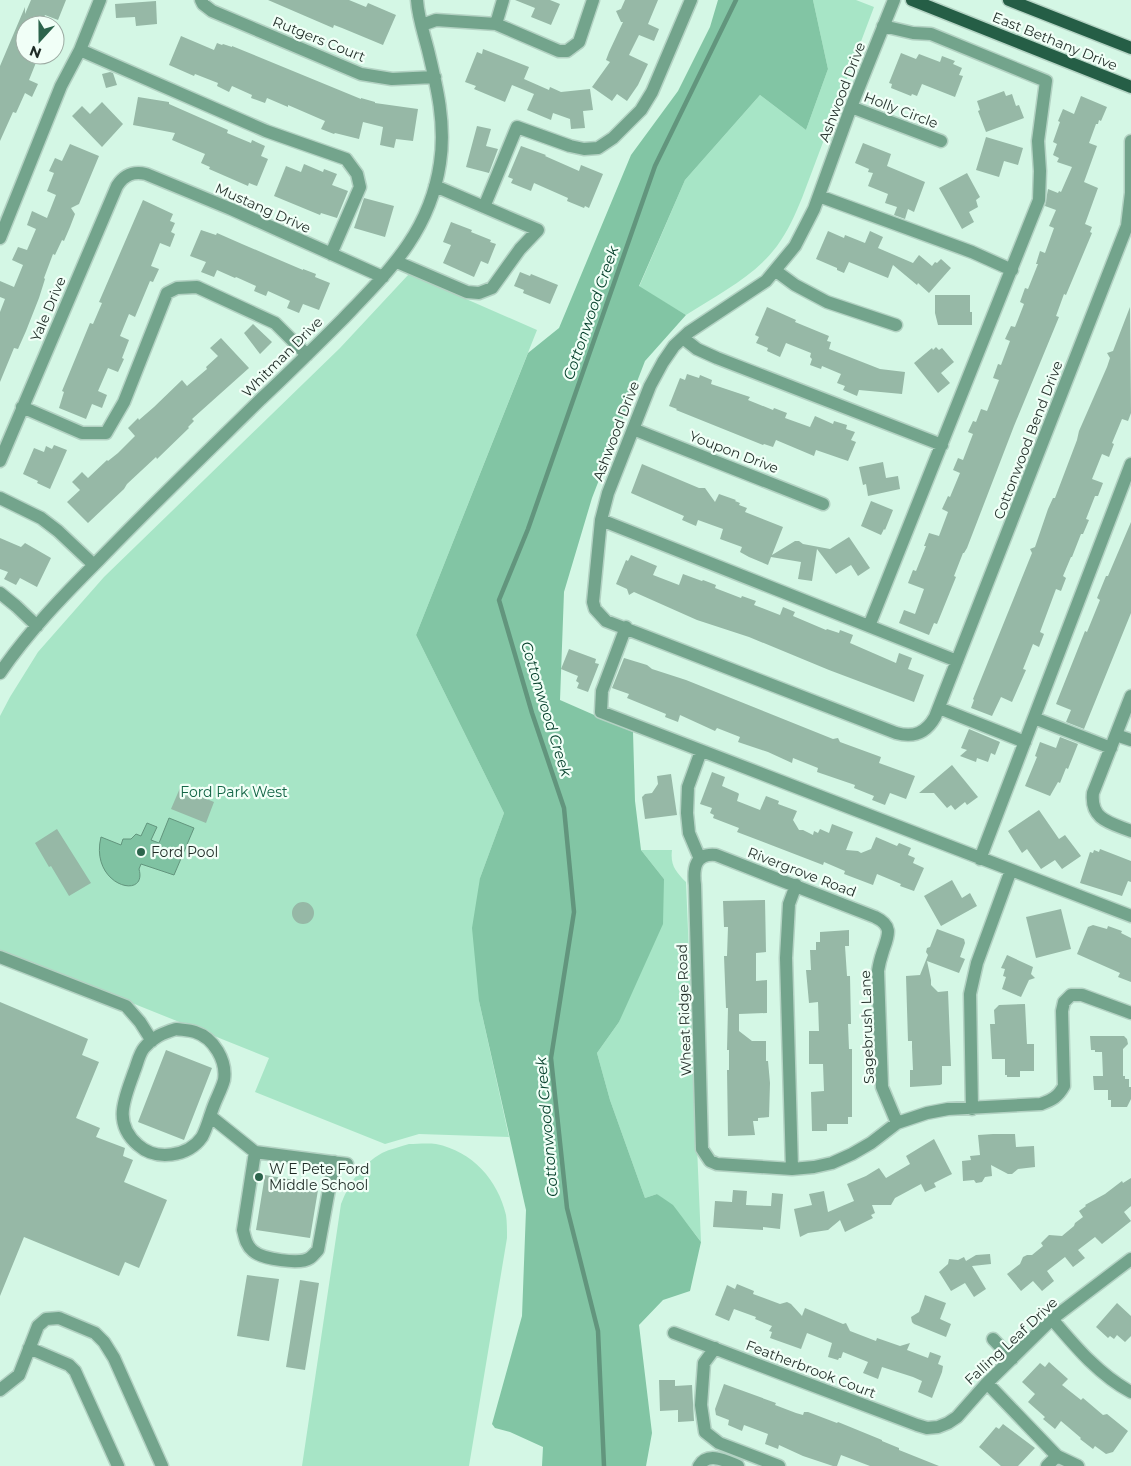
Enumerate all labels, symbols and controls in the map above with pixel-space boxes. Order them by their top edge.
street label: East Bethany Drive [990,8,1120,74]
street label: Rutgers Court [270,12,368,66]
north arrow [15,15,65,65]
street label: Ashwood Drive [815,39,869,145]
text: N [27,42,44,63]
street label: Holly Circle [861,88,941,132]
street label: Mustang Drive [212,179,314,237]
water label: Cottonwood Creek [559,242,623,382]
street label: Yale Drive [26,274,70,344]
street label: Whitman Drive [238,313,326,401]
street label: Cottonwood Bend Drive [989,358,1067,522]
street label: Ashwood Drive [589,378,643,484]
street label: Youpon Drive [687,427,781,477]
water label: Cottonwood Creek [517,639,576,780]
park label: Ford Park West [180,783,288,801]
place label: Ford Pool [151,843,218,861]
street label: Rivergrove Road [745,843,859,901]
marker: Ford Pool [135,846,147,858]
street label: Wheat Ridge Road [673,944,695,1076]
street label: Sagebrush Lane [856,970,878,1084]
water label: Cottonwood Creek [531,1055,562,1198]
place label: W E Pete Ford Middle School [269,1160,369,1194]
marker: W E Pete Ford Middle School [253,1171,265,1183]
street label: Falling Leaf Drive [961,1293,1061,1389]
street label: Featherbrook Court [743,1336,879,1402]

